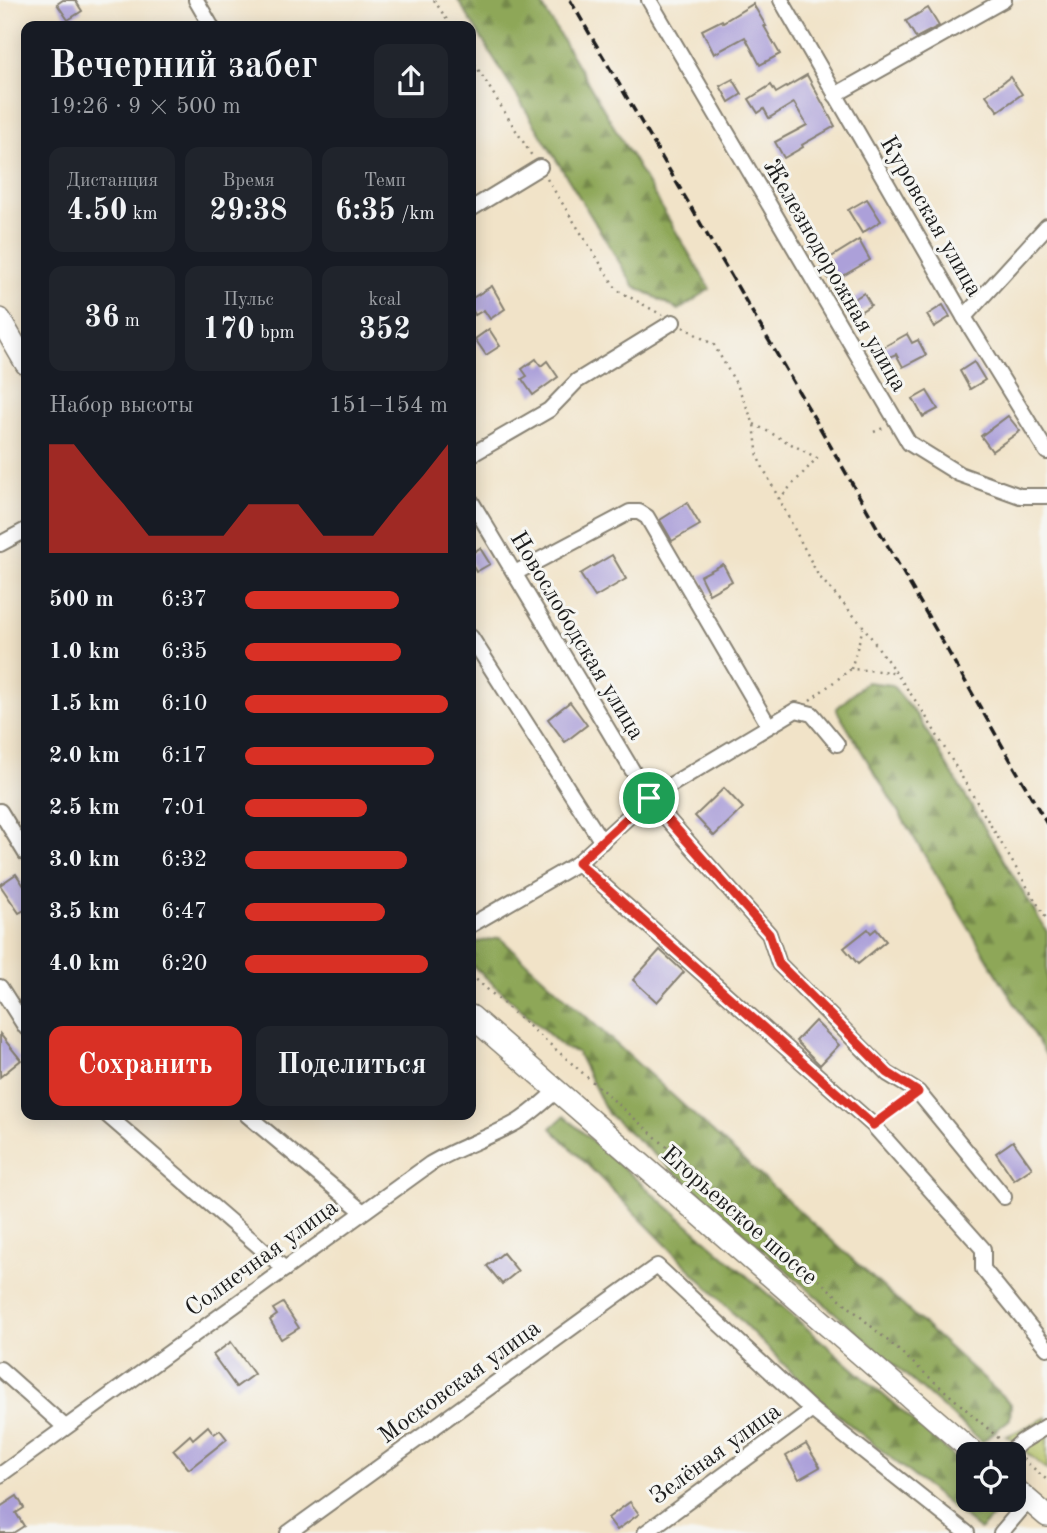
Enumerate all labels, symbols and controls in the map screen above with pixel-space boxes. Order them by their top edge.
button: share [374,44,448,118]
text: Вечерний забег [49,48,318,86]
text: 19:26 · 9 × 500 m [49,95,241,118]
street label: Куровская улица [875,133,986,301]
street label: Железнодорожная улица [758,156,911,396]
text: Дистанция [66,172,158,191]
text: Время [222,172,275,191]
text: Темп [364,172,406,191]
text: 4.50 [67,196,127,226]
text: 29:38 [209,196,287,226]
text: 6:35 [335,196,396,226]
text: km [127,205,158,224]
text: /km [396,205,435,224]
text: Пульс [223,291,274,310]
text: kcal [368,291,401,310]
text: 36 [85,303,119,333]
text: m [119,312,140,331]
text: 170 [202,315,255,345]
text: 352 [359,315,411,345]
text: bpm [255,324,295,343]
text: Набор высоты [49,394,193,417]
text: 151–154 m [329,394,448,417]
street label: Новослободская улица [505,528,648,745]
text: 500 m [49,588,114,611]
text: 6:37 [161,588,207,611]
text: 1.0 km [49,640,120,663]
text: 6:35 [161,640,207,663]
text: 1.5 km [49,692,120,715]
text: 6:10 [161,692,207,715]
text: 2.0 km [49,744,120,767]
text: 6:17 [161,744,207,767]
pin [619,768,679,828]
icon: arrive [630,779,668,817]
text: 2.5 km [49,796,120,819]
text: 7:01 [161,796,207,819]
text: 3.0 km [49,848,120,871]
text: 6:32 [161,848,207,871]
text: 3.5 km [49,900,120,923]
text: 6:47 [161,900,207,923]
text: 4.0 km [49,952,120,975]
text: 6:20 [161,952,207,975]
button: Сохранить [49,1026,242,1106]
button: Поделиться [256,1026,448,1106]
street label: Егорьевское шоссе [656,1142,821,1291]
street label: Солнечная улица [182,1195,343,1322]
street label: Московская улица [375,1316,545,1449]
street label: Зелёная улица [647,1399,786,1510]
map controls [956,1442,1026,1512]
button: locate [956,1442,1026,1512]

